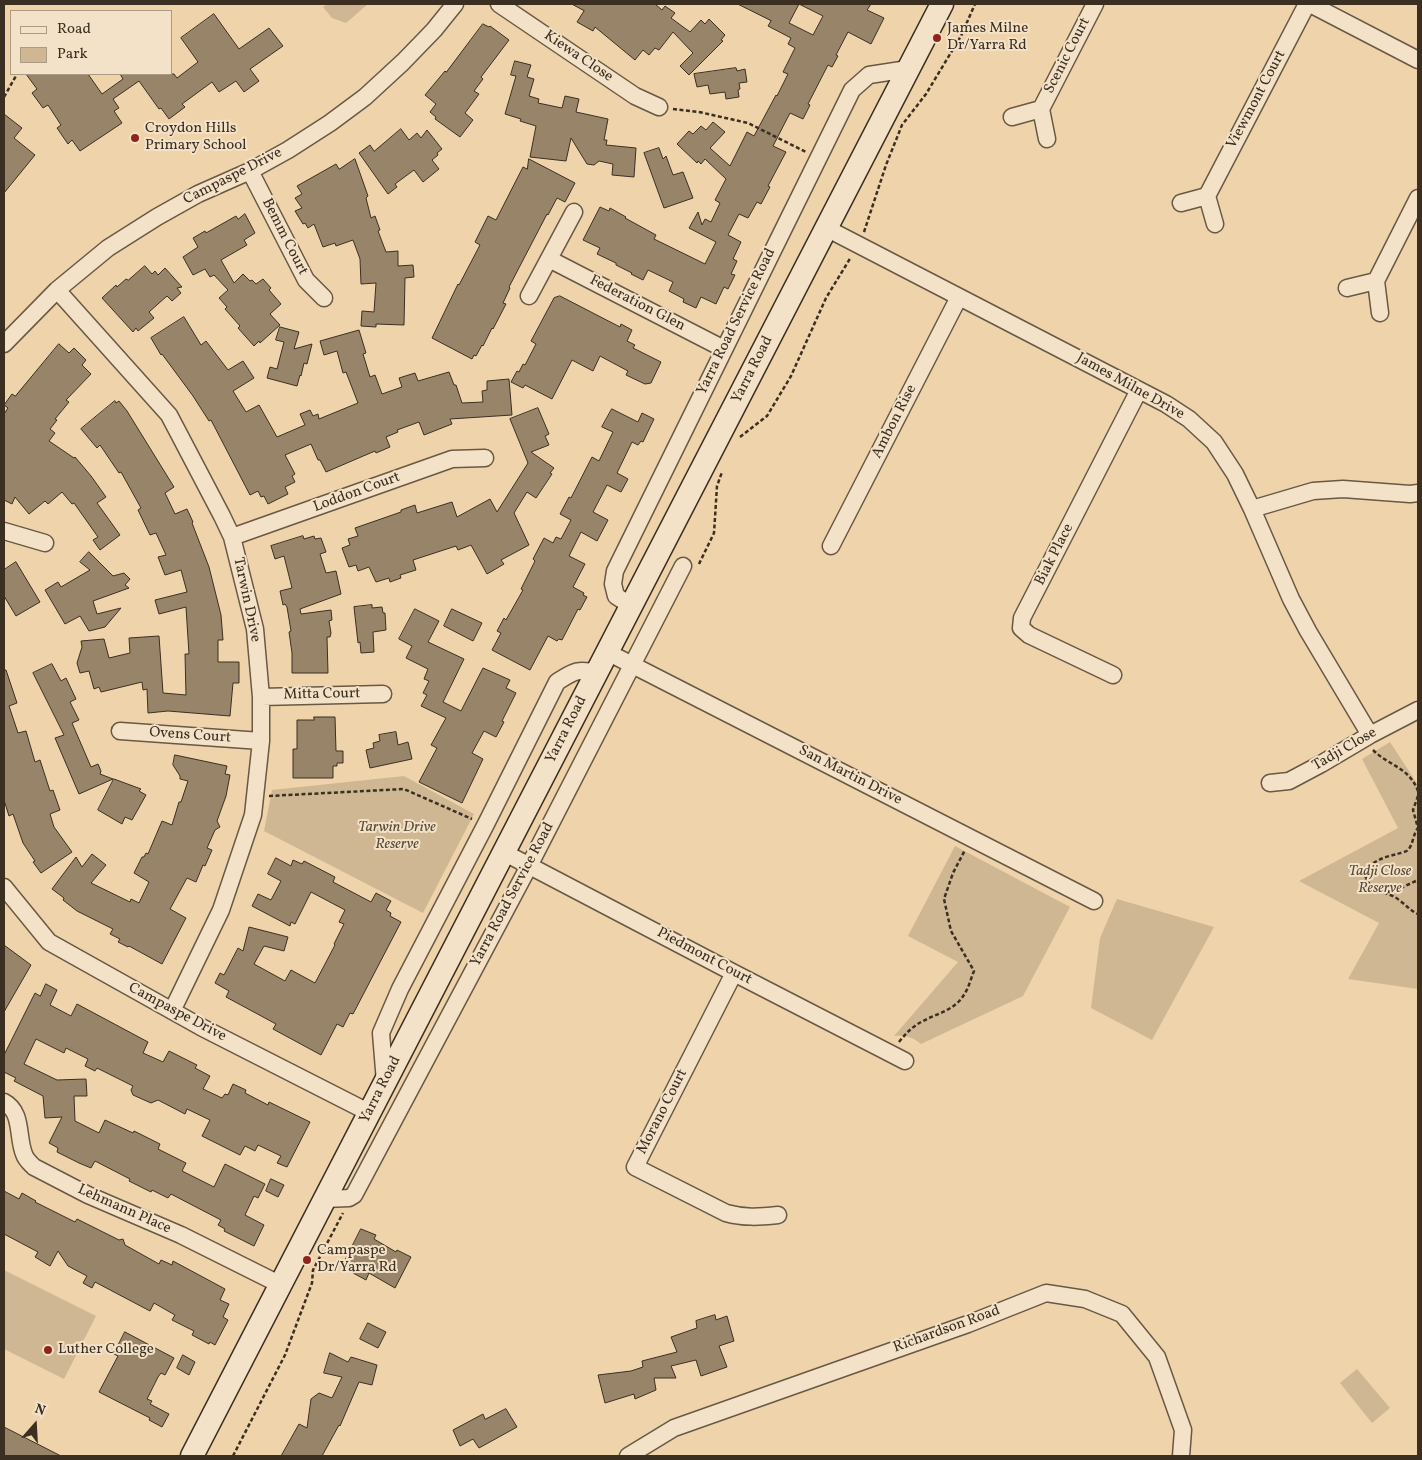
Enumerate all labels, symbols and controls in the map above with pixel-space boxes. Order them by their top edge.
legend [10,10,172,75]
street label: Scenic Court [1041,15,1095,97]
text: Road [57,19,91,40]
place label: James Milne Dr/Yarra Rd [947,20,1028,55]
street label: Kiewa Close [540,27,616,87]
marker: James Milne Dr/Yarra Rd [931,32,943,44]
text: Park [57,44,88,65]
street label: Viewmont Court [1223,48,1291,152]
place label: Croydon Hills Primary School [145,120,247,155]
marker: Croydon Hills Primary School [129,132,141,144]
street label: Campaspe Drive [181,144,285,210]
street label: Bemm Court [257,196,311,278]
street label: Yarra Road Service Road [694,246,780,398]
street label: Federation Glen [586,272,688,336]
street label: Yarra Road [728,333,778,407]
street label: James Milne Drive [1073,350,1187,424]
street label: Ambon Rise [869,382,921,462]
street label: Loddon Court [311,469,403,517]
street label: Biak Place [1032,521,1078,589]
street label: Tarwin Drive [228,556,264,644]
street label: Mitta Court [283,685,361,705]
street label: Yarra Road [542,693,592,767]
street label: Ovens Court [148,724,232,748]
street label: Tadji Close [1310,724,1380,776]
street label: San Martin Drive [795,742,905,810]
park label: Tarwin Drive Reserve [358,819,436,854]
street label: Yarra Road Service Road [467,820,559,970]
park label: Tadji Close Reserve [1349,863,1411,898]
street label: Piedmont Court [653,924,755,990]
street label: Campaspe Drive [125,980,229,1046]
street label: Yarra Road [356,1053,406,1127]
street label: Morano Court [634,1066,692,1158]
street label: Lehmann Place [74,1181,174,1239]
place label: Campaspe Dr/Yarra Rd [317,1242,397,1277]
marker: Campaspe Dr/Yarra Rd [301,1254,313,1266]
street label: Richardson Road [891,1302,1003,1358]
place label: Luther College [58,1341,154,1359]
marker: Luther College [42,1344,54,1356]
north arrow [10,1400,60,1450]
text: N [32,1400,48,1421]

